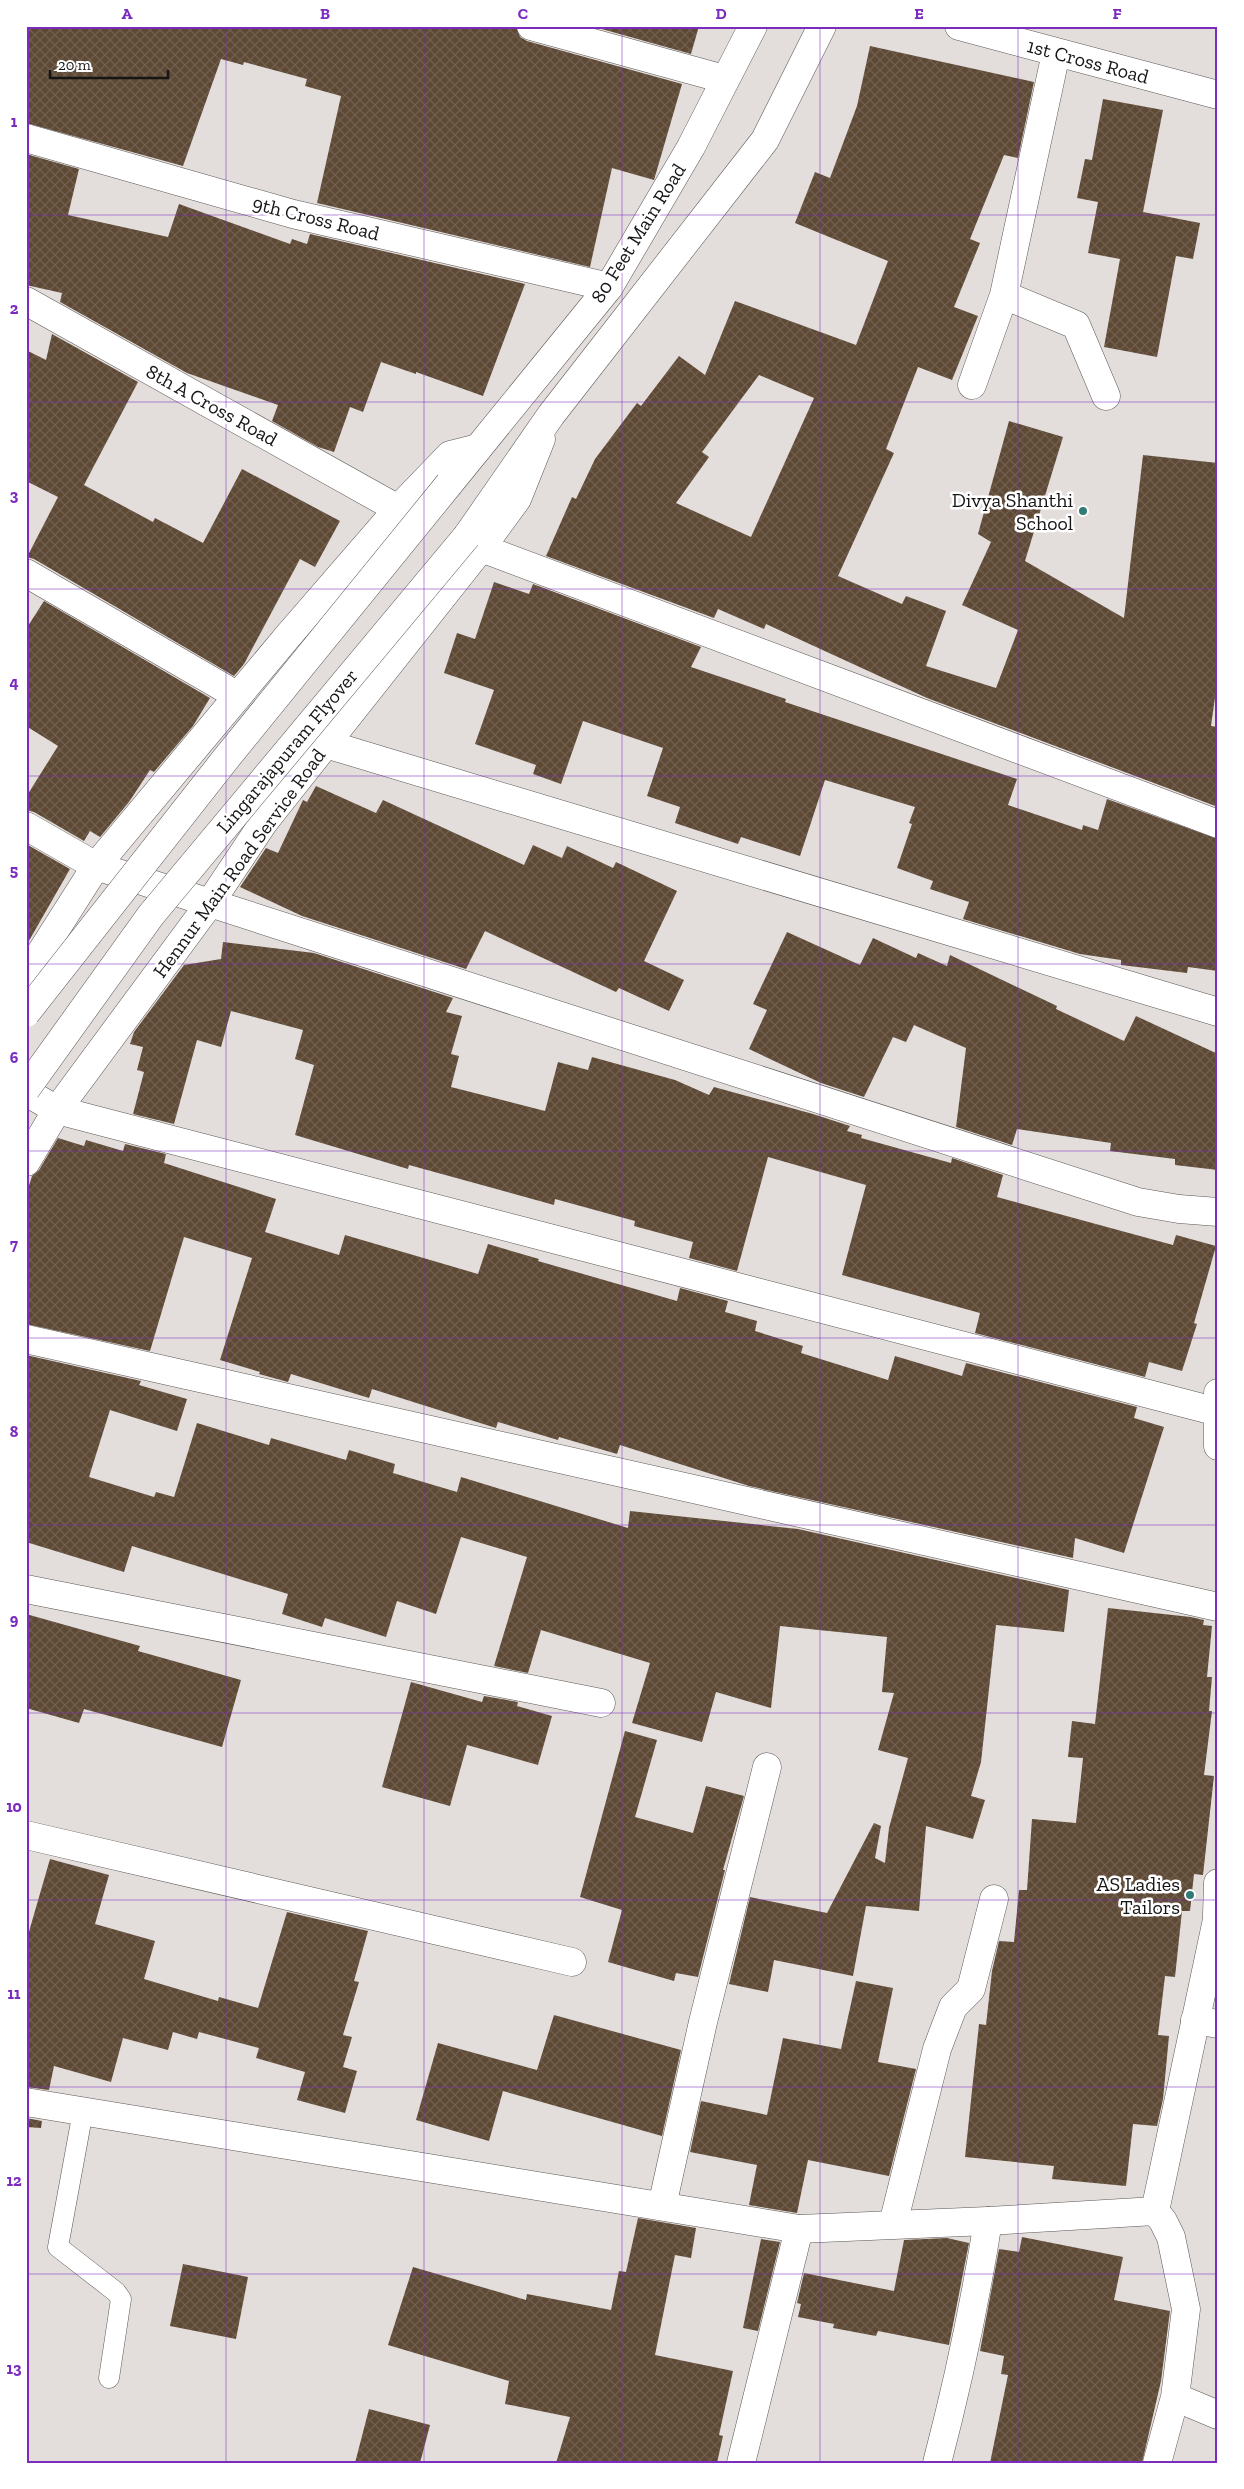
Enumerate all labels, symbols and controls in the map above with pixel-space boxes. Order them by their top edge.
text: A [122,4,133,23]
text: B [320,4,330,23]
text: C [518,4,528,23]
text: D [715,4,727,23]
text: E [914,4,924,23]
text: F [1112,4,1122,23]
street label: 1st Cross Road [1024,33,1152,89]
scale bar [50,48,168,80]
text: 20 m [58,56,91,74]
text: 1 [11,112,18,131]
street label: 80 Feet Main Road [585,159,691,307]
street label: 9th Cross Road [250,191,382,245]
text: 2 [10,299,19,318]
street label: 8th A Cross Road [142,359,282,451]
text: 3 [10,486,19,505]
place label: Divya Shanthi School [952,488,1073,535]
marker: Divya Shanthi School [1077,505,1089,517]
street label: Lingarajapuram Flyover [211,664,363,838]
text: 4 [9,673,19,692]
street label: Hennur Main Road Service Road [148,744,330,982]
text: 5 [10,861,18,880]
text: 6 [10,1048,19,1067]
text: 7 [10,1235,18,1254]
text: 8 [10,1422,19,1441]
text: 9 [10,1610,19,1629]
text: 10 [6,1797,22,1816]
place label: AS Ladies Tailors [1097,1872,1180,1919]
marker: AS Ladies Tailors [1184,1889,1196,1901]
text: 11 [8,1984,21,2003]
text: 12 [6,2171,22,2190]
text: 13 [7,2359,22,2378]

